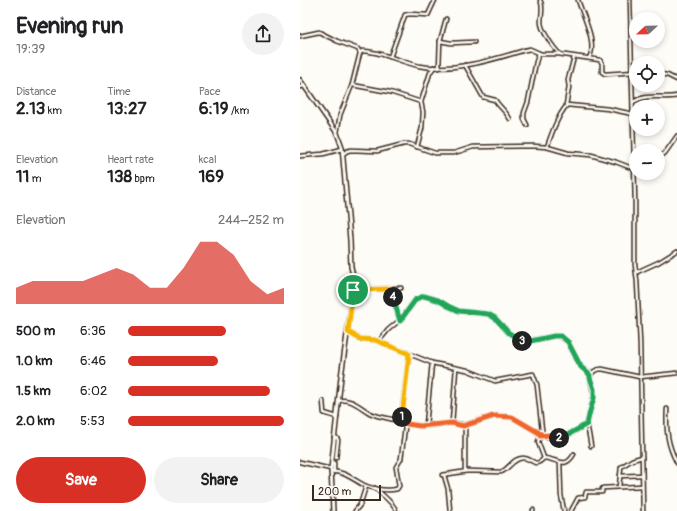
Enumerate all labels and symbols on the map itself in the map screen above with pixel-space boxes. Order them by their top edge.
north arrow [629,12,665,48]
pin [336,273,370,307]
pin: 4 [383,287,403,307]
pin: 3 [512,331,532,351]
pin: 1 [392,407,412,427]
pin: 2 [549,428,569,448]
scale bar [312,483,381,502]

